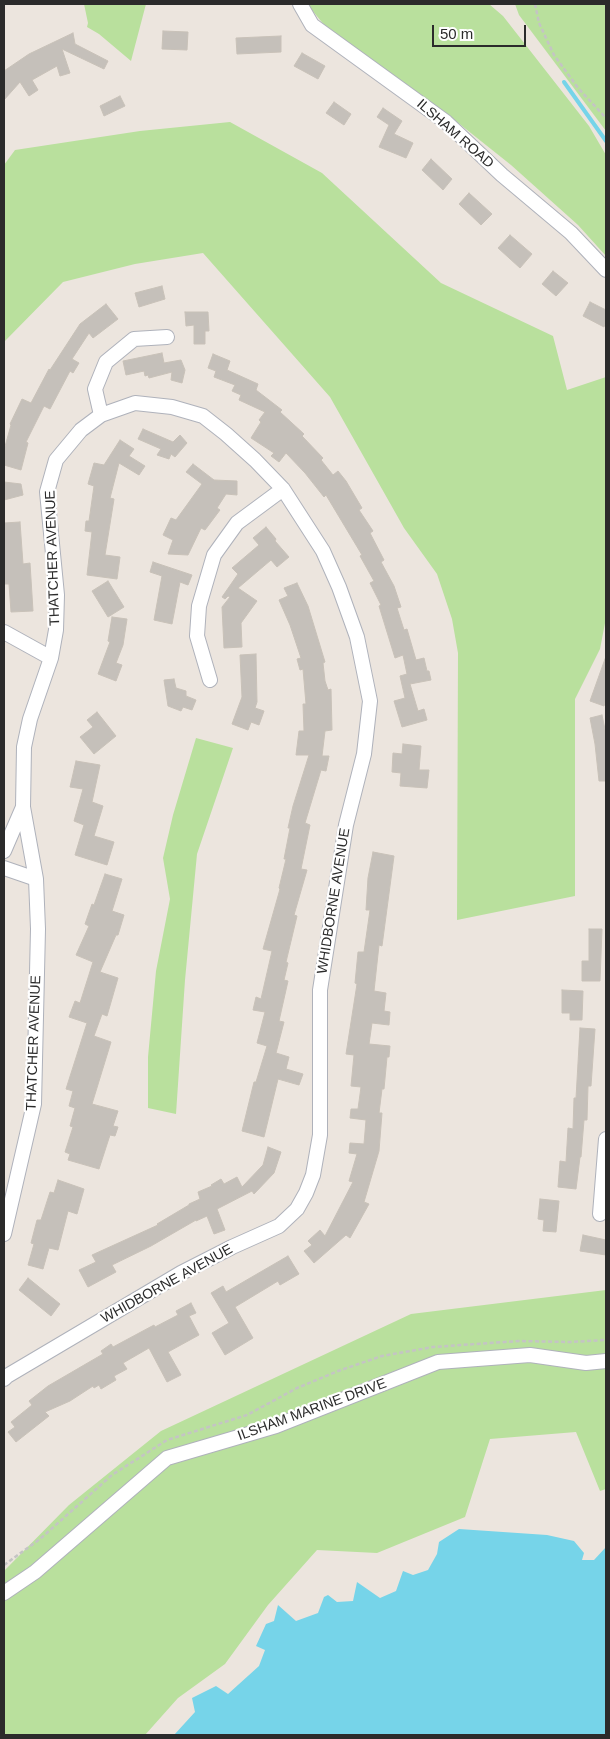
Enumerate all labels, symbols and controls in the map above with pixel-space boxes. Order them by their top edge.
scale bar [435,15,529,47]
text: 50 m [440,25,473,42]
street label: ILSHAM ROAD [413,96,497,172]
street label: THATCHER AVENUE [42,490,64,626]
street label: WHIDBORNE AVENUE [314,827,354,975]
street label: THATCHER AVENUE [23,975,45,1111]
street label: WHIDBORNE AVENUE [98,1241,236,1327]
street label: ILSHAM MARINE DRIVE [235,1375,389,1445]

